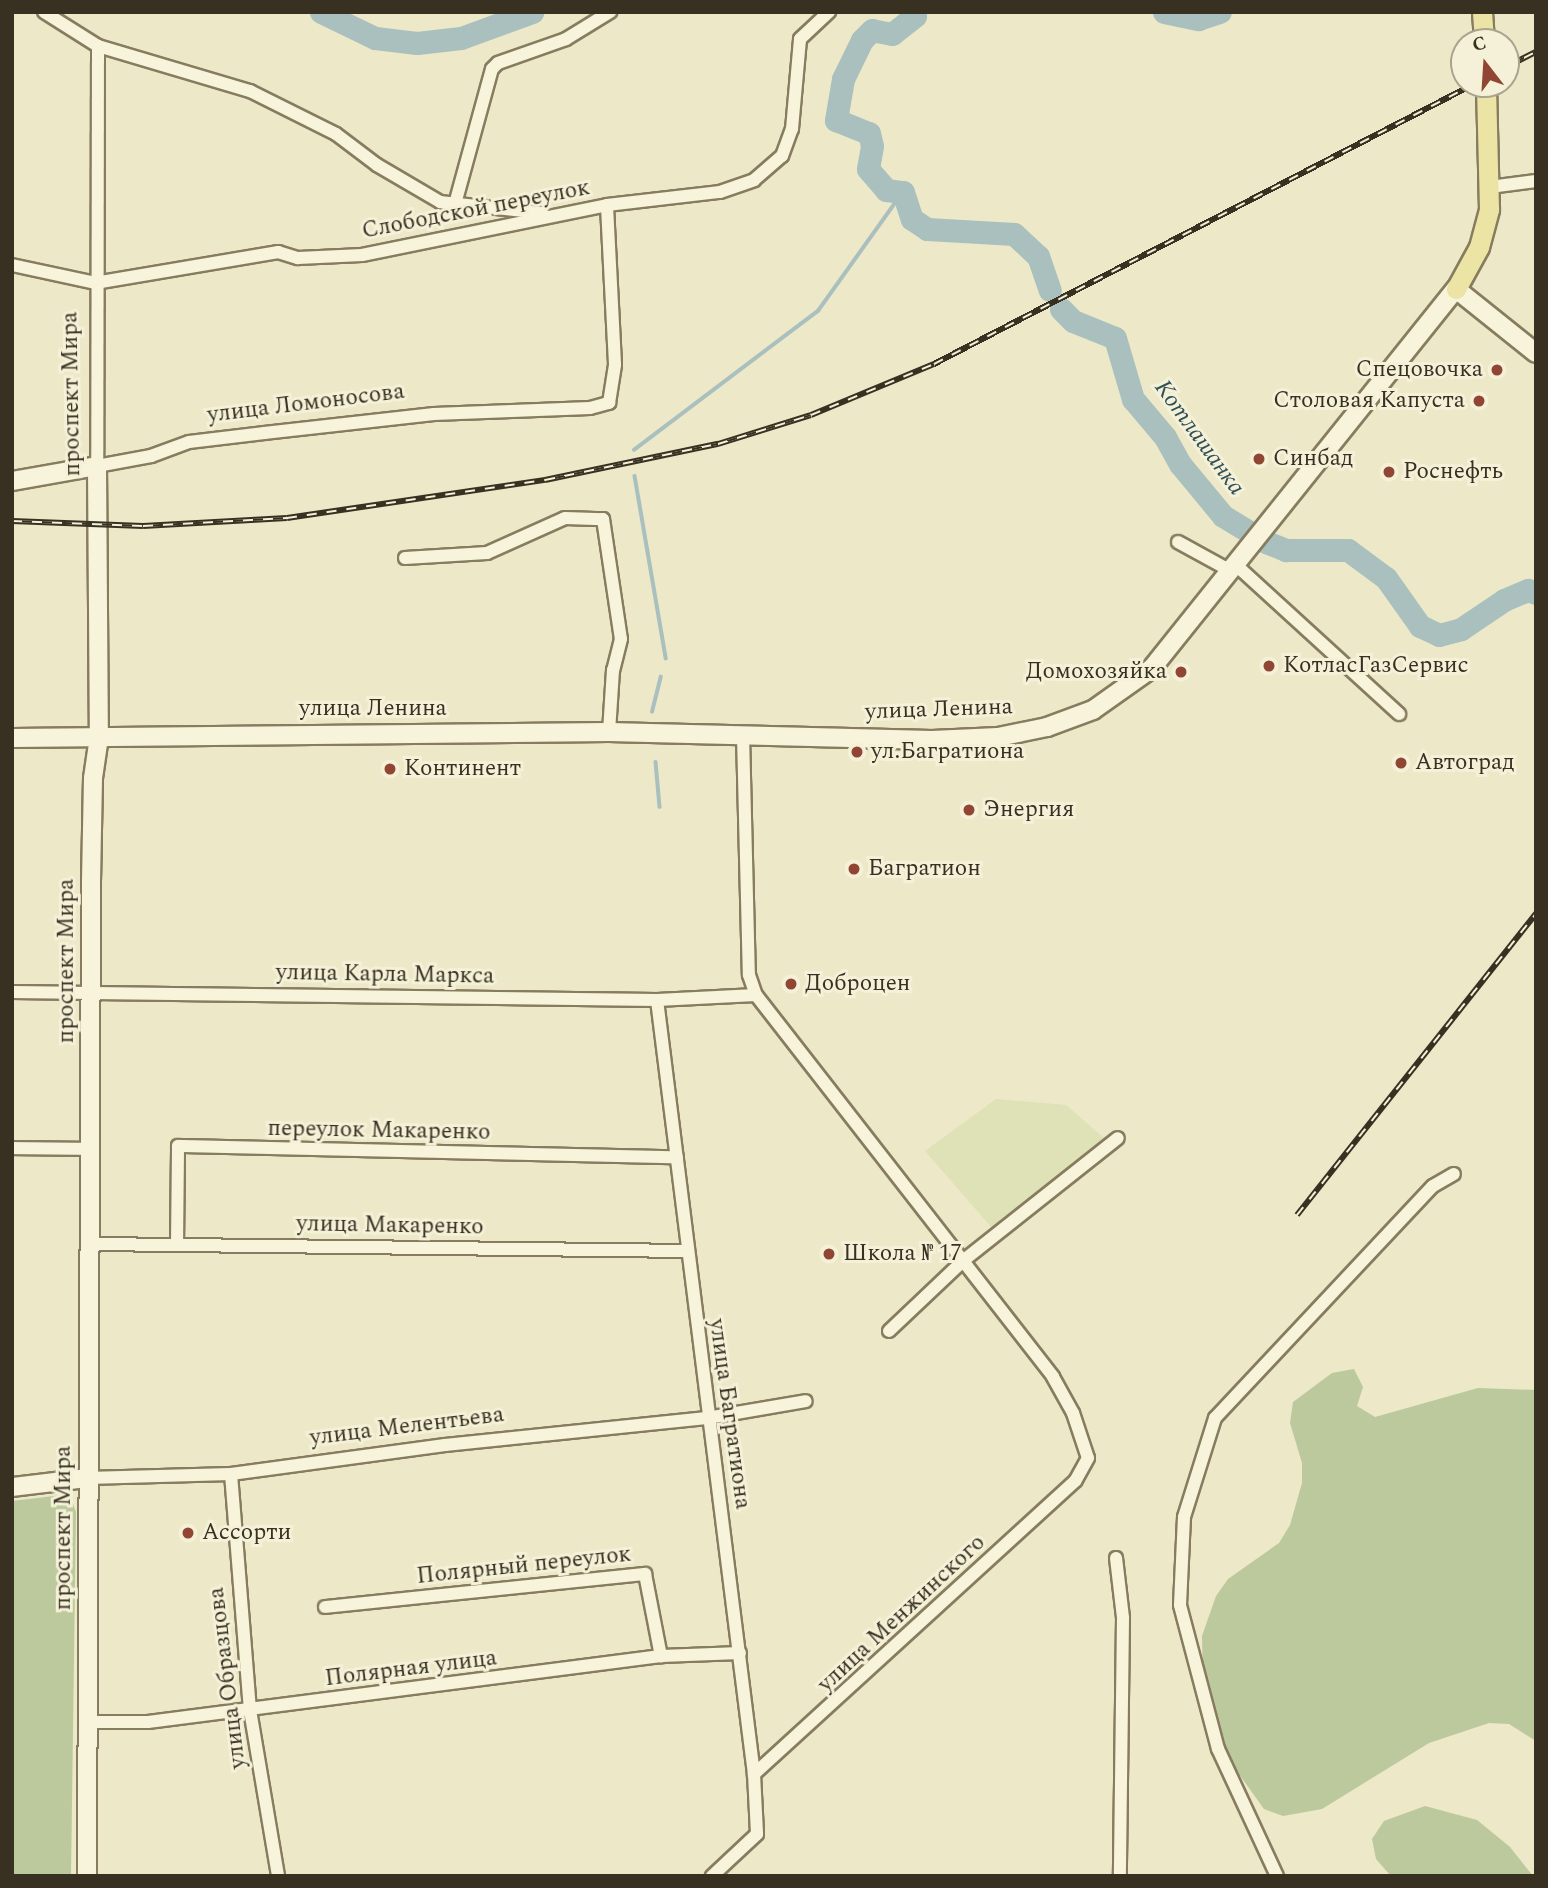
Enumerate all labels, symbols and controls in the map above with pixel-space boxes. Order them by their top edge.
north arrow [1450,28,1520,98]
text: С [1469,29,1490,60]
street label: Слободской переулок [360,174,592,246]
street label: проспект Мира [57,311,87,477]
place label: Спецовочка [1356,356,1483,384]
marker: Спецовочка [1489,362,1505,378]
water label: Котлашанка [1148,375,1250,501]
street label: улица Ломоносова [206,378,406,430]
place label: Столовая Капуста [1273,387,1465,415]
marker: Столовая Капуста [1471,393,1487,409]
place label: Синбад [1273,445,1353,473]
marker: Синбад [1251,451,1267,467]
place label: Роснефть [1403,458,1503,486]
marker: Роснефть [1381,464,1397,480]
place label: КотласГазСервис [1283,652,1469,680]
place label: Домохозяйка [1026,658,1167,686]
marker: КотласГазСервис [1261,658,1277,674]
marker: Домохозяйка [1173,664,1189,680]
street label: улица Ленина [865,694,1013,726]
street label: улица Ленина [299,695,447,723]
place label: ул.Багратиона [871,738,1024,766]
marker: ул.Багратиона [849,744,865,760]
place label: Автоград [1415,749,1515,777]
place label: Континент [404,755,521,783]
marker: Автоград [1393,755,1409,771]
marker: Континент [382,761,398,777]
place label: Энергия [983,796,1074,824]
marker: Энергия [961,802,977,818]
place label: Багратион [868,855,981,883]
marker: Багратион [846,861,862,877]
street label: проспект Мира [53,879,81,1043]
street label: улица Карла Маркса [276,959,494,991]
place label: Доброцен [805,970,910,998]
marker: Доброцен [783,976,799,992]
street label: переулок Макаренко [267,1115,491,1147]
street label: улица Макаренко [296,1211,484,1241]
place label: Школа № 17 [843,1240,962,1268]
marker: Школа № 17 [821,1246,837,1262]
street label: улица Багратиона [702,1317,756,1511]
street label: улица Мелентьева [308,1401,506,1453]
street label: проспект Мира [50,1446,78,1610]
place label: Ассорти [202,1519,291,1547]
marker: Ассорти [180,1525,196,1541]
street label: улица Менжинского [813,1529,991,1699]
street label: Полярный переулок [415,1541,633,1591]
street label: улица Образцова [203,1586,253,1770]
street label: Полярная улица [323,1645,499,1693]

